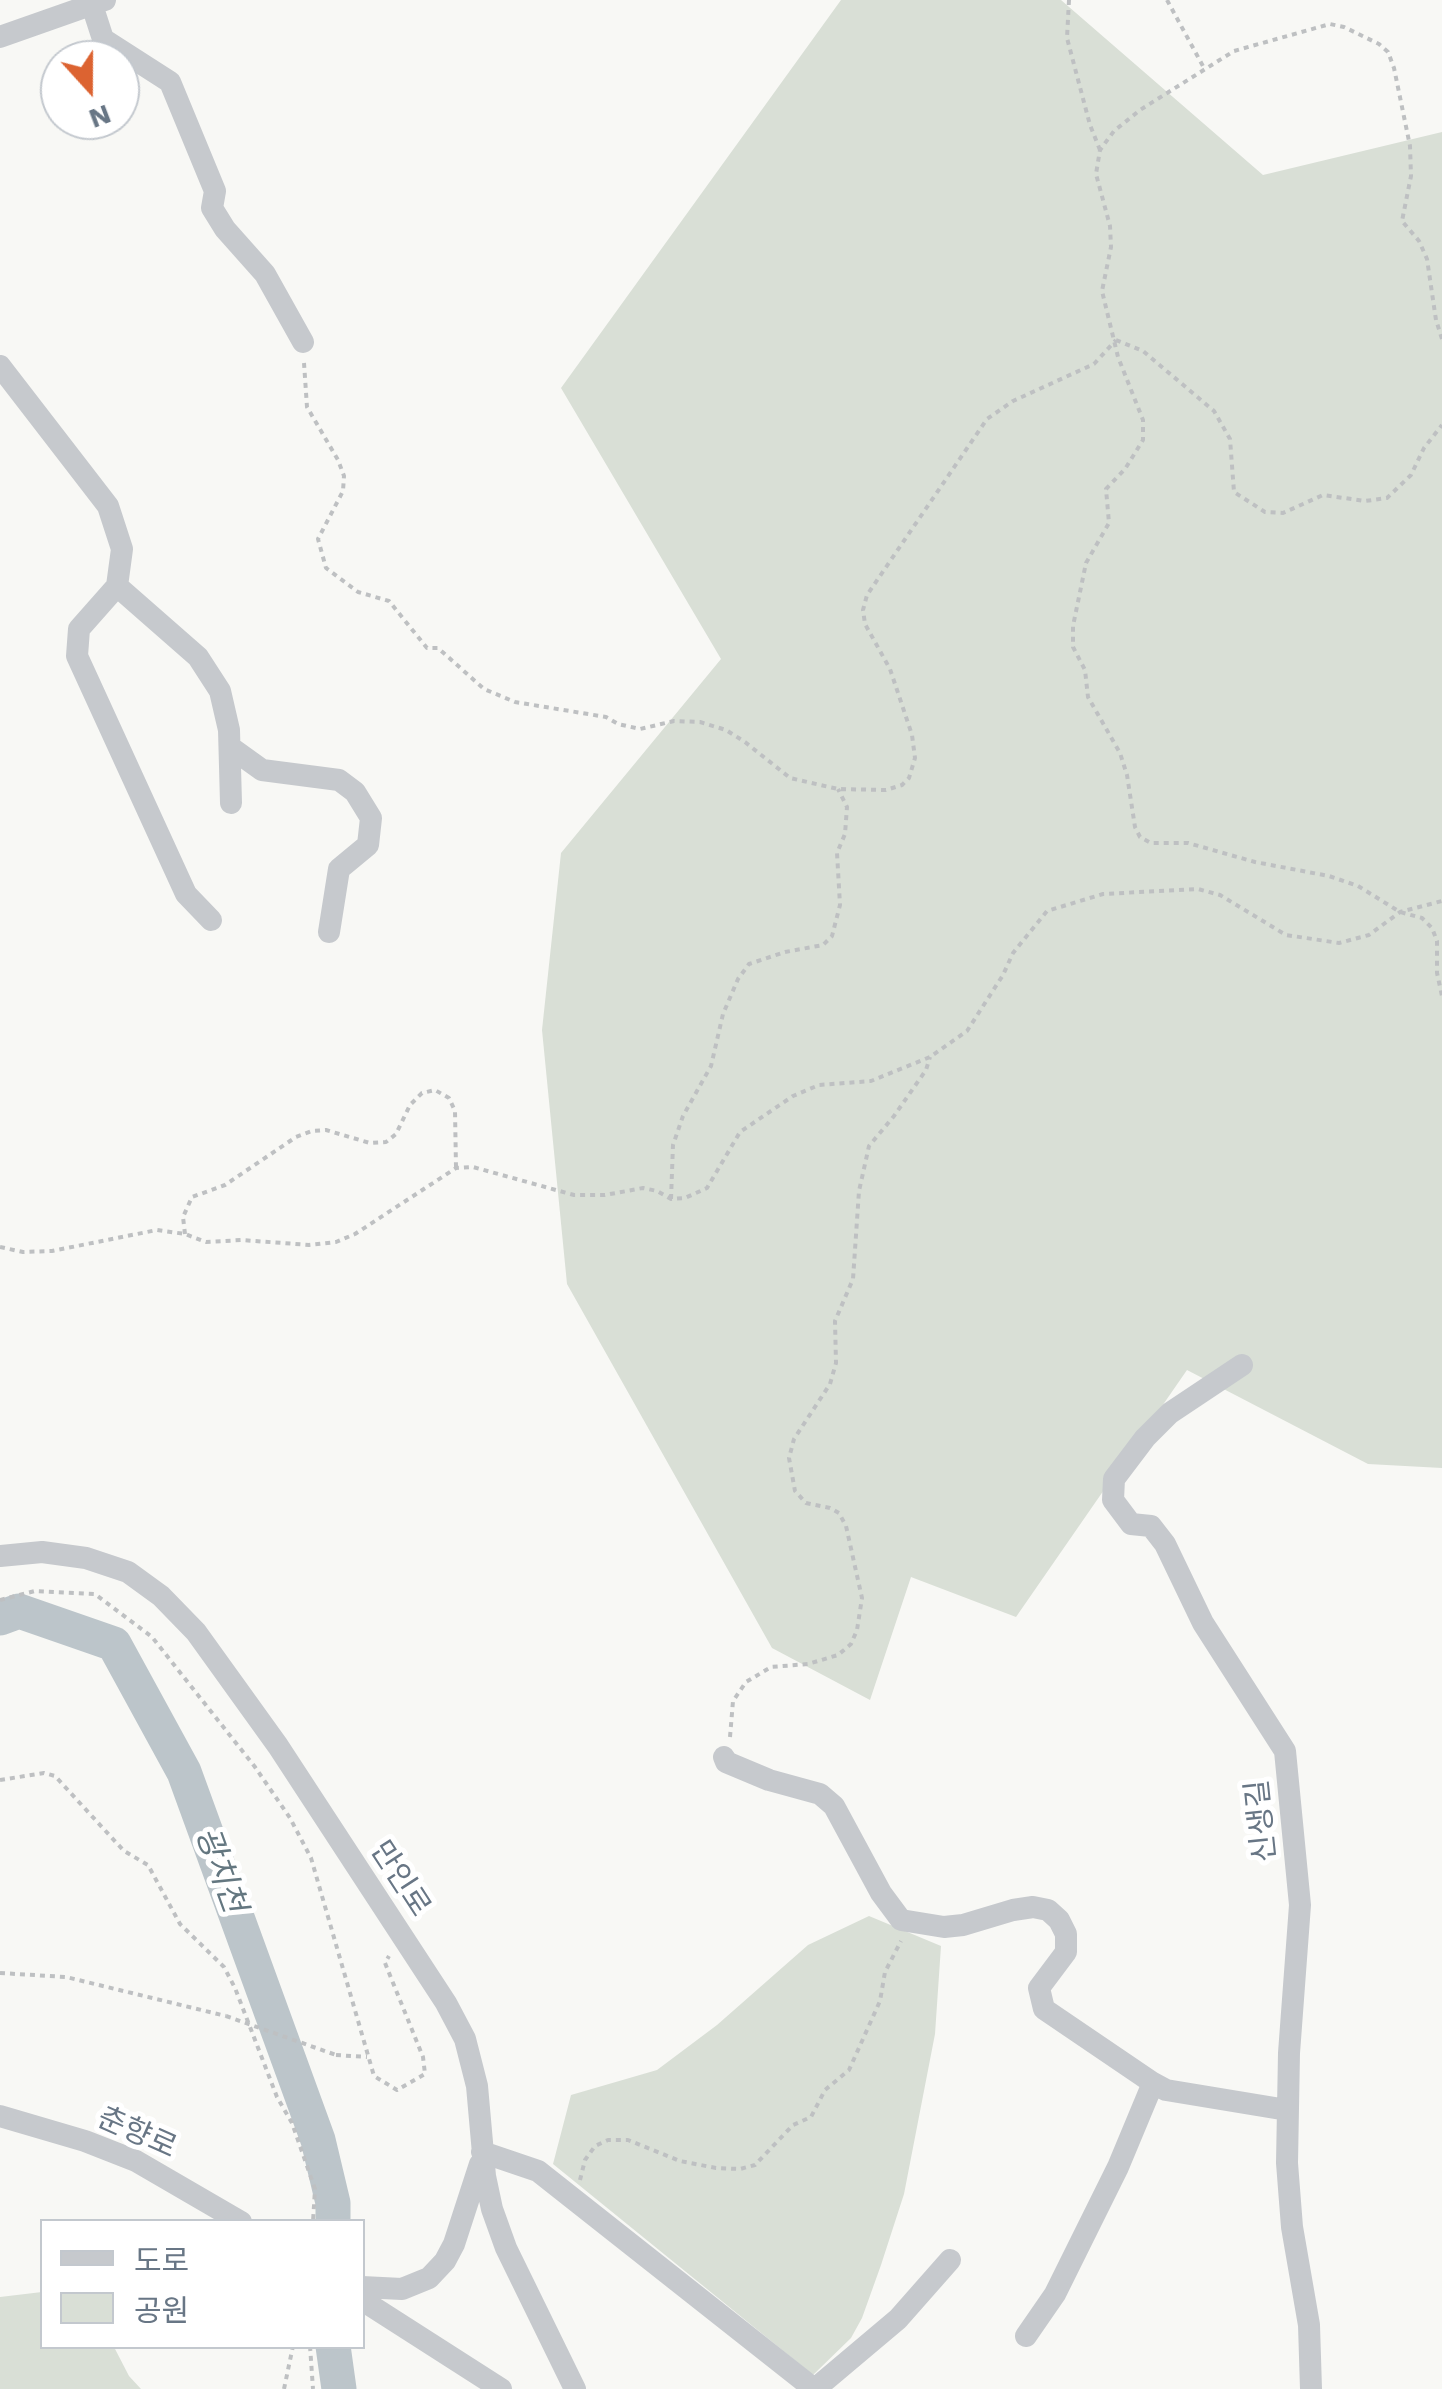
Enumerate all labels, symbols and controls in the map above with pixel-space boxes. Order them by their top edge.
north arrow [40,40,140,140]
text: N [85,97,116,136]
street label: 신생길 [1240,1778,1284,1864]
water label: 광치천 [187,1822,253,1918]
street label: 만인로 [362,1834,438,1924]
street label: 춘향로 [92,2100,182,2166]
legend [40,2219,365,2349]
text: 도로 [134,2243,189,2278]
text: 공원 [134,2293,189,2328]

